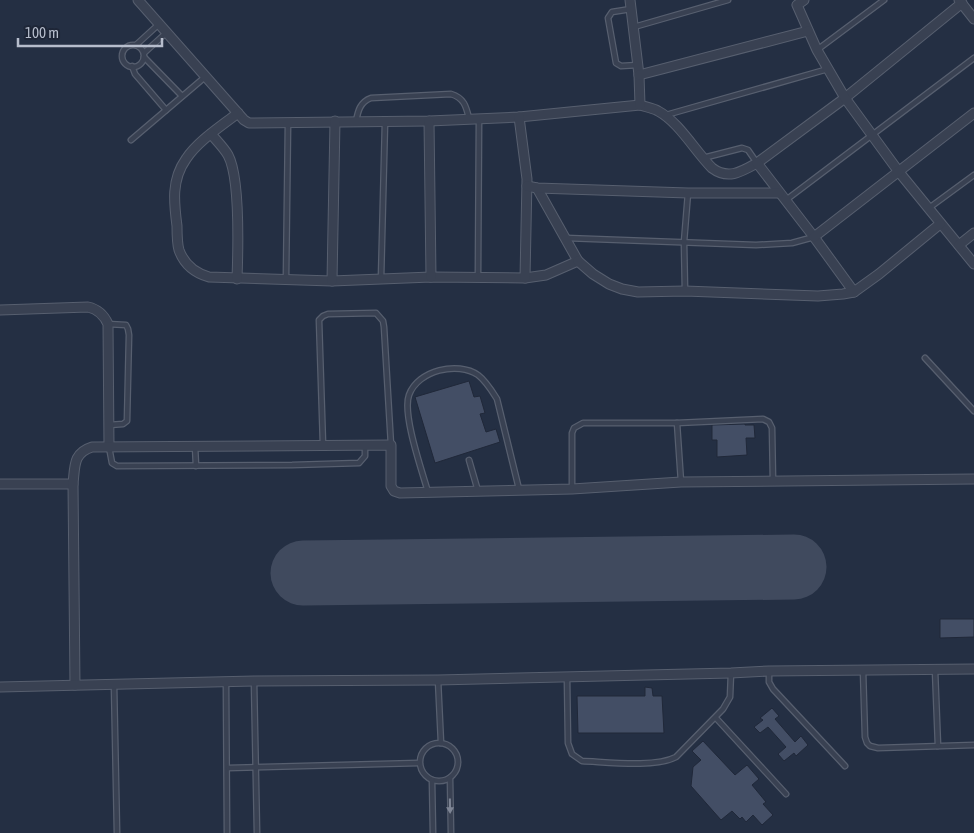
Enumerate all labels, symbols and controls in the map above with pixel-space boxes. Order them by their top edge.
scale bar [18,15,161,47]
text: 100 m [25,24,59,41]
one-way arrow [447,798,455,814]

